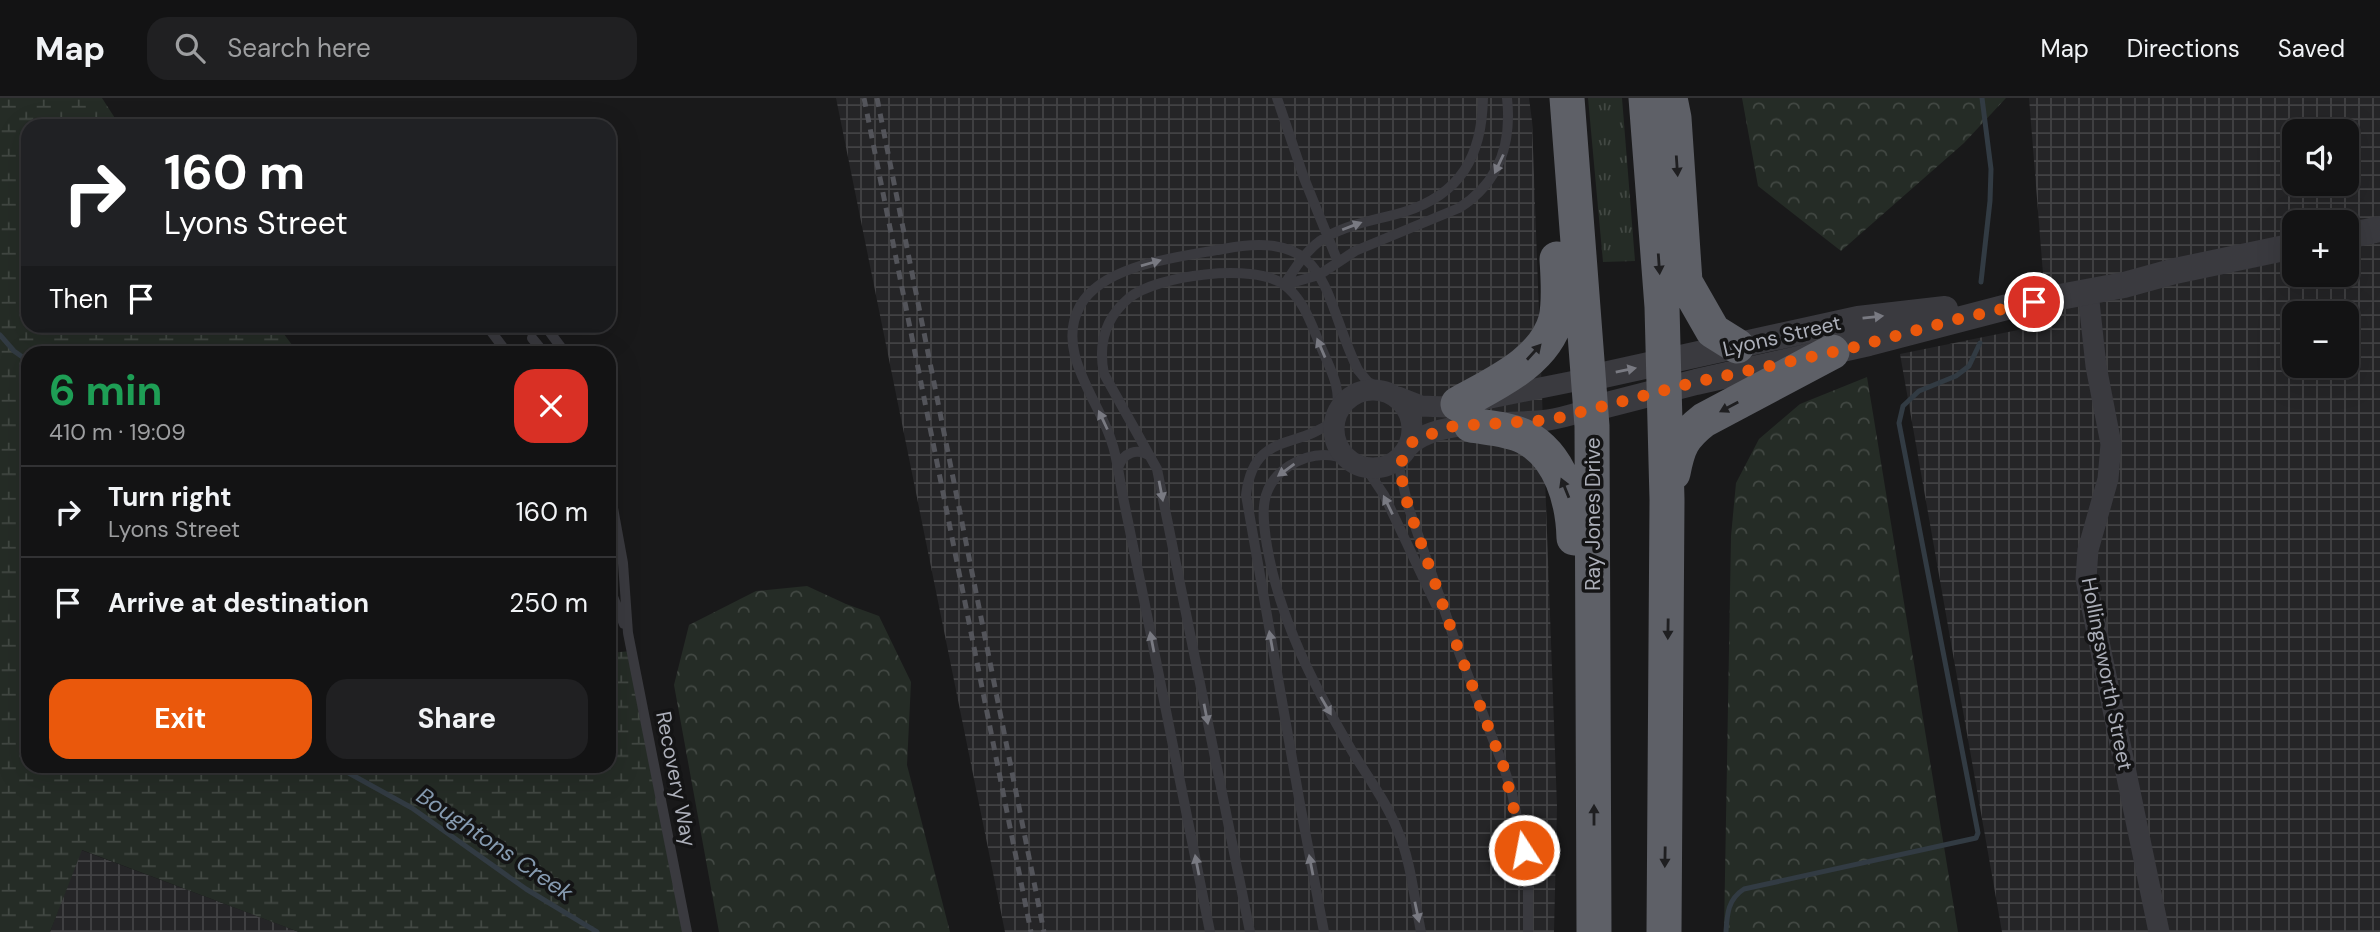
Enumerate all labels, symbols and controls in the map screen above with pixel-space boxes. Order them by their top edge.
search box [147,17,637,80]
text: Map [35,27,105,70]
icon: search [171,29,209,67]
text: Search here [227,31,371,65]
text: Map [2041,33,2089,64]
text: Directions [2127,33,2240,64]
text: Saved [2278,33,2345,64]
map controls [2282,119,2359,378]
button: sound [2282,119,2359,196]
text: 160 m [164,140,305,204]
icon: right [49,147,140,238]
one-way arrow [1493,154,1505,174]
one-way arrow [1672,155,1683,177]
text: Lyons Street [164,202,348,244]
button: + [2282,210,2359,287]
one-way arrow [1342,220,1363,231]
one-way arrow [1654,253,1665,275]
one-way arrow [1141,258,1162,268]
pin [2004,272,2064,332]
icon: arrive [122,280,160,318]
text: Then [49,282,108,316]
icon: arrive [2015,283,2053,321]
button: − [2282,301,2359,378]
street label: Lyons Street [1720,309,1844,363]
one-way arrow [1863,311,1885,322]
one-way arrow [1316,338,1327,359]
one-way arrow [1526,344,1542,361]
text: 6 min [49,363,162,418]
one-way arrow [1615,364,1637,375]
button: close [514,369,588,443]
one-way arrow [1718,401,1738,413]
one-way arrow [1098,410,1109,430]
text: 410 m · 19:09 [49,417,186,447]
street label: Ray Jones Drive [1579,437,1607,591]
one-way arrow [1277,463,1295,477]
one-way arrow [1560,477,1571,498]
text: Turn right [108,480,232,514]
one-way arrow [1156,480,1167,502]
icon: right [49,493,87,531]
text: 160 m [516,495,588,529]
one-way arrow [1382,495,1394,515]
text: Lyons Street [108,514,240,544]
street label: Hollingsworth Street [2075,575,2139,773]
icon: arrive [49,584,87,622]
text: Arrive at destination [108,586,369,620]
text: 250 m [509,586,588,620]
one-way arrow [1662,619,1673,641]
one-way arrow [1265,630,1276,652]
one-way arrow [1147,631,1158,653]
button: Exit [49,679,312,759]
button: Share [326,679,588,759]
one-way arrow [1320,696,1332,715]
one-way arrow [1201,703,1212,725]
street label: Recovery Way [649,709,703,849]
water label: Boughtons Creek [411,780,579,908]
one-way arrow [1588,804,1600,826]
position arrow [1487,813,1561,887]
one-way arrow [1659,846,1671,868]
one-way arrow [1191,854,1202,876]
one-way arrow [1306,854,1317,876]
one-way arrow [1411,901,1422,923]

